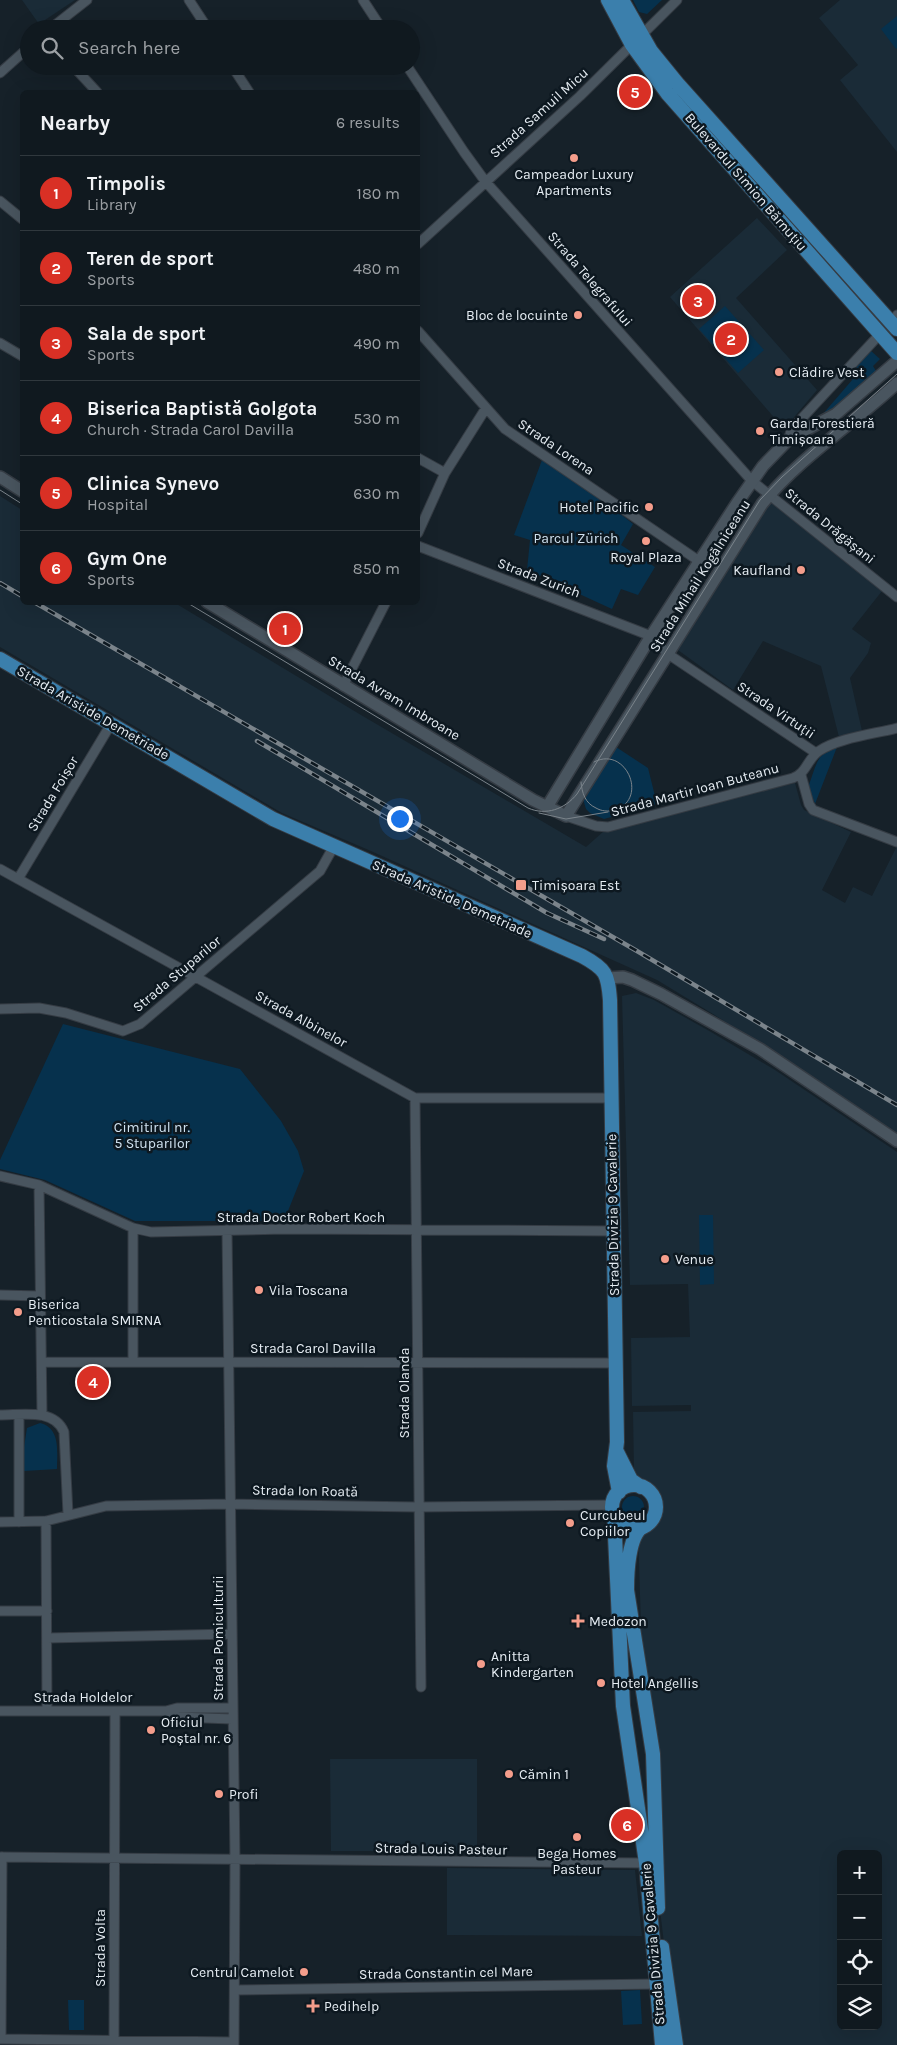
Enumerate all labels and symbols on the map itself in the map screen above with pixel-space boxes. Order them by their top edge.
street label: Strada Samuil Micu [486,64,592,162]
pin: 5 [619,73,651,111]
street label: Bulevardul Simion Bărnuțiu [681,109,811,255]
marker: Campeador Luxury Apartments [568,152,580,164]
place label: Campeador Luxury Apartments [514,166,634,199]
street label: Strada Telegrafului [544,228,636,330]
pin: 3 [682,282,714,320]
place label: Bloc de locuinte [466,307,568,324]
marker: Bloc de locuinte [572,309,584,321]
pin: 2 [715,320,747,358]
place label: Clădire Vest [789,364,865,381]
marker: Clădire Vest [773,366,785,378]
street label: Strada Lorena [515,415,597,479]
place label: Garda Forestieră Timișoara [770,415,875,448]
marker: Garda Forestieră Timișoara [754,425,766,437]
street label: Strada Drăgășani [781,484,879,568]
street label: Strada Mihail Kogălniceanu [646,497,754,655]
place label: Hotel Pacific [559,499,639,516]
marker: Hotel Pacific [643,501,655,513]
park label: Parcul Zürich [533,530,619,547]
marker: Royal Plaza [640,535,652,547]
place label: Royal Plaza [610,549,682,566]
street label: Strada Zurich [495,554,583,602]
place label: Kaufland [733,562,791,579]
marker: Kaufland [795,564,807,576]
pin: 1 [269,610,301,648]
street label: Strada Avram Imbroane [325,652,463,744]
street label: Strada Aristide Demetriade [14,662,172,764]
street label: Strada Virtuții [734,678,818,742]
street label: Strada Foișor [24,753,83,835]
street label: Strada Martir Ioan Buteanu [609,759,781,821]
your location [387,806,413,832]
street label: Strada Aristide Demetriade [369,856,535,942]
place label: Timișoara Est [532,877,620,894]
marker: Timișoara Est [514,878,528,892]
street label: Strada Stuparilor [129,932,225,1016]
street label: Strada Albinelor [252,987,351,1052]
park label: Cimitirul nr. 5 Stuparilor [114,1119,191,1152]
street label: Strada Divizia 9 Cavalerie [603,1134,623,1296]
street label: Strada Doctor Robert Koch [217,1209,385,1226]
place label: Venue [675,1251,714,1268]
marker: Venue [659,1253,671,1265]
place label: Vila Toscana [269,1282,348,1299]
marker: Vila Toscana [253,1284,265,1296]
place label: Biserica Penticostala SMIRNA [28,1296,161,1329]
marker: Biserica Penticostala SMIRNA [12,1306,24,1318]
street label: Strada Carol Davilla [250,1340,376,1357]
street label: Strada Olanda [396,1348,413,1438]
pin: 4 [77,1363,109,1401]
street label: Strada Ion Roată [252,1482,358,1500]
place label: Curcubeul Copiilor [580,1507,646,1540]
marker: Curcubeul Copiilor [564,1517,576,1529]
street label: Strada Pomiculturii [210,1575,227,1701]
place label: Medozon [589,1613,647,1630]
marker: Medozon [571,1614,585,1628]
place label: Anitta Kindergarten [491,1648,574,1681]
marker: Anitta Kindergarten [475,1658,487,1670]
place label: Hotel Angellis [611,1675,699,1692]
marker: Hotel Angellis [595,1677,607,1689]
street label: Strada Holdelor [34,1689,133,1706]
place label: Oficiul Poștal nr. 6 [161,1714,231,1747]
marker: Oficiul Poștal nr. 6 [145,1724,157,1736]
place label: Cămin 1 [519,1766,569,1783]
marker: Cămin 1 [503,1768,515,1780]
place label: Profi [229,1786,258,1803]
marker: Profi [213,1788,225,1800]
pin: 6 [611,1806,643,1844]
marker: Bega Homes Pasteur [571,1831,583,1843]
street label: Strada Louis Pasteur [375,1839,508,1859]
place label: Bega Homes Pasteur [537,1845,617,1878]
street label: Strada Divizia 9 Cavalerie [637,1862,669,2026]
street label: Strada Volta [92,1909,109,1987]
street label: Strada Constantin cel Mare [359,1963,533,1983]
place label: Centrul Camelot [190,1964,294,1981]
marker: Centrul Camelot [298,1966,310,1978]
place label: Pedihelp [324,1998,379,2015]
marker: Pedihelp [306,1999,320,2013]

